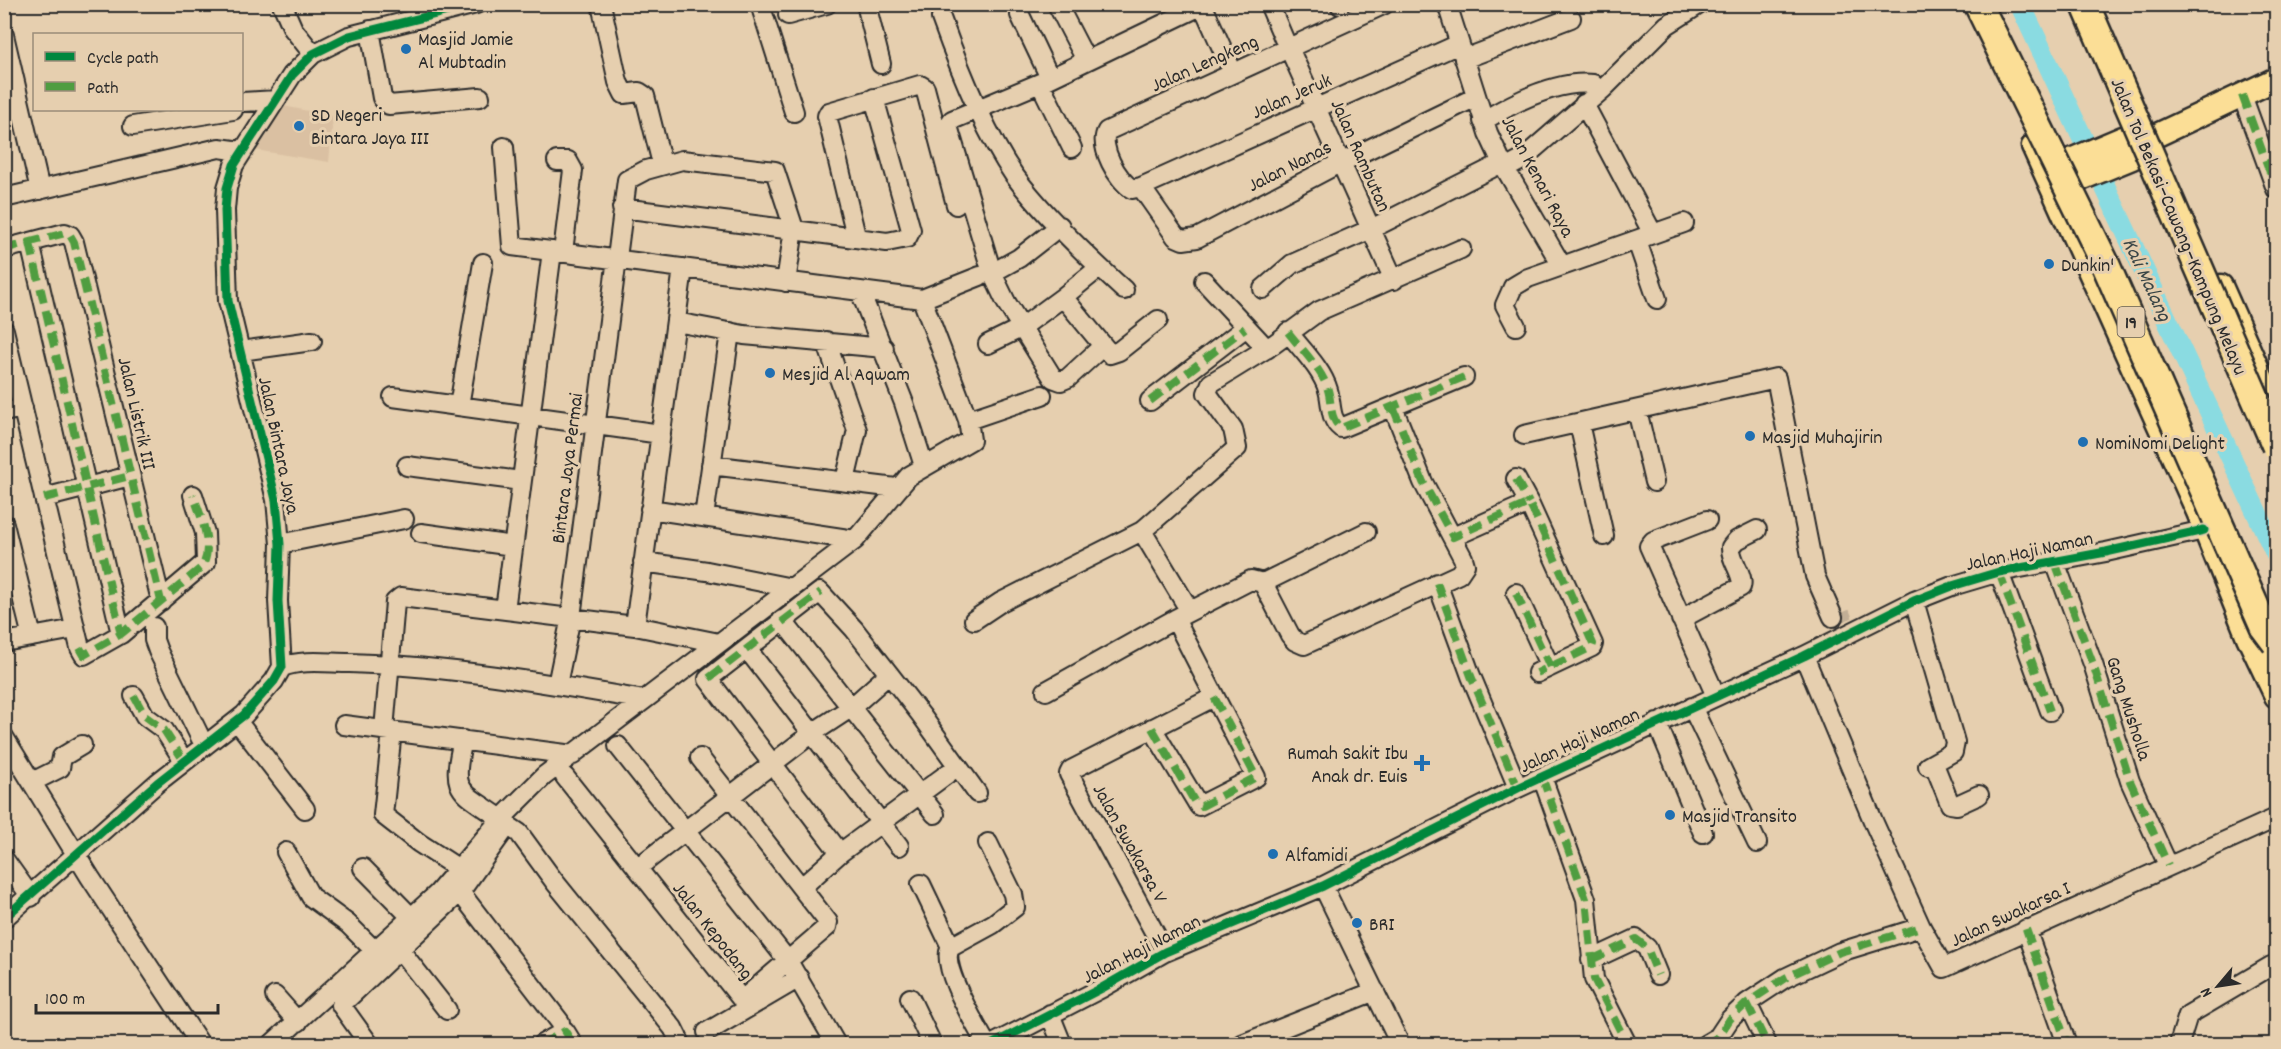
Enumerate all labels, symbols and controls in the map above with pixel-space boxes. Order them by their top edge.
place label: Masjid Jamie Al Mubtadin [418,27,513,78]
street label: Jalan Lengkeng [1147,29,1263,101]
legend [33,33,243,111]
marker: Masjid Jamie Al Mubtadin [399,42,413,56]
text: Cycle path [87,47,158,72]
street label: Jalan Jeruk [1248,68,1337,128]
street label: Jalan Tol Bekasi–Cawang–Kampung Melayu [2102,74,2253,380]
text: Path [87,77,119,102]
street label: Jalan Rambutan [1322,95,1397,217]
place label: SD Negeri Bintara Jaya III [311,103,429,154]
street label: Jalan Kenari Raya [1493,112,1580,243]
marker: SD Negeri Bintara Jaya III [292,119,306,133]
street label: Jalan Nanas [1244,135,1337,201]
water label: Kali Malang [2113,234,2178,328]
place label: Dunkin' [2061,253,2114,281]
marker: Dunkin' [2042,257,2056,271]
road number: 19 [2118,307,2144,337]
street label: Jalan Listrik III [109,355,162,473]
place label: Mesjid Al Aqwam [782,362,910,390]
marker: Mesjid Al Aqwam [763,366,777,380]
street label: Jalan Bintara Jaya [249,375,305,517]
street label: Bintara Jaya Permai [546,391,592,545]
place label: Masjid Muhajirin [1762,425,1882,453]
marker: Masjid Muhajirin [1743,429,1757,443]
place label: NomiNomi Delight [2095,431,2225,459]
marker: NomiNomi Delight [2076,435,2090,449]
street label: Jalan Haji Naman [1963,526,2096,580]
street label: Gang Musholla [2097,653,2157,765]
street label: Jalan Haji Naman [1516,702,1645,782]
place label: Rumah Sakit Ibu Anak dr. Euis [1287,741,1408,792]
marker: Rumah Sakit Ibu Anak dr. Euis [1413,754,1431,772]
street label: Jalan Swakarsa V [1084,780,1173,910]
place label: Masjid Transito [1682,804,1797,832]
marker: Masjid Transito [1663,808,1677,822]
place label: Alfamidi [1285,843,1348,871]
marker: Alfamidi [1266,847,1280,861]
street label: Jalan Swakarsa I [1947,876,2076,956]
street label: Jalan Kepodang [664,877,759,987]
street label: Jalan Haji Naman [1078,909,1206,993]
place label: BRI [1369,912,1394,940]
marker: BRI [1350,916,1364,930]
north arrow [2188,956,2248,1016]
scale bar [36,977,218,1015]
text: N [2195,983,2219,1001]
text: 100 m [45,988,85,1013]

